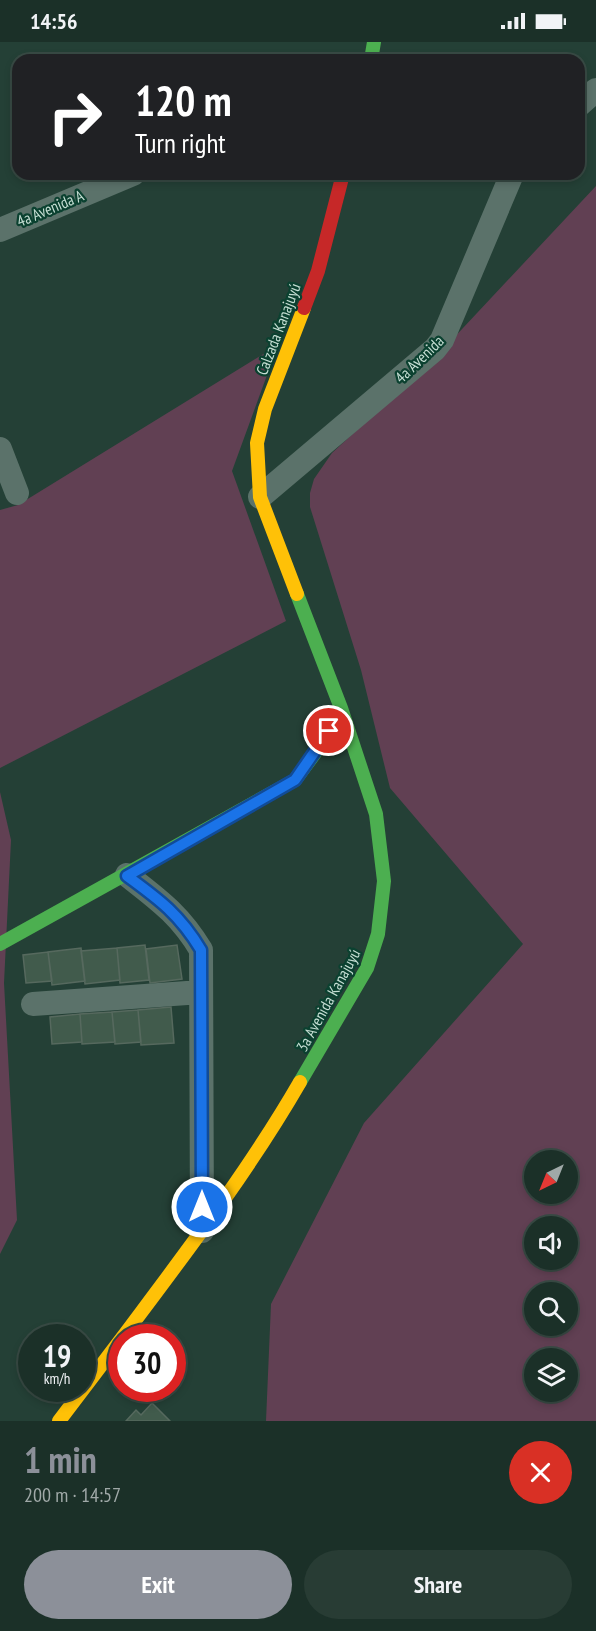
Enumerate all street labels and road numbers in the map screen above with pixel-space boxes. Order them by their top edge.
street label: 4a Avenida A [14,185,87,231]
street label: Calzada Kanajuyú [251,280,305,378]
street label: 4a Avenida [390,331,448,387]
street label: 3a Avenida Kanajuyú [292,945,364,1055]

